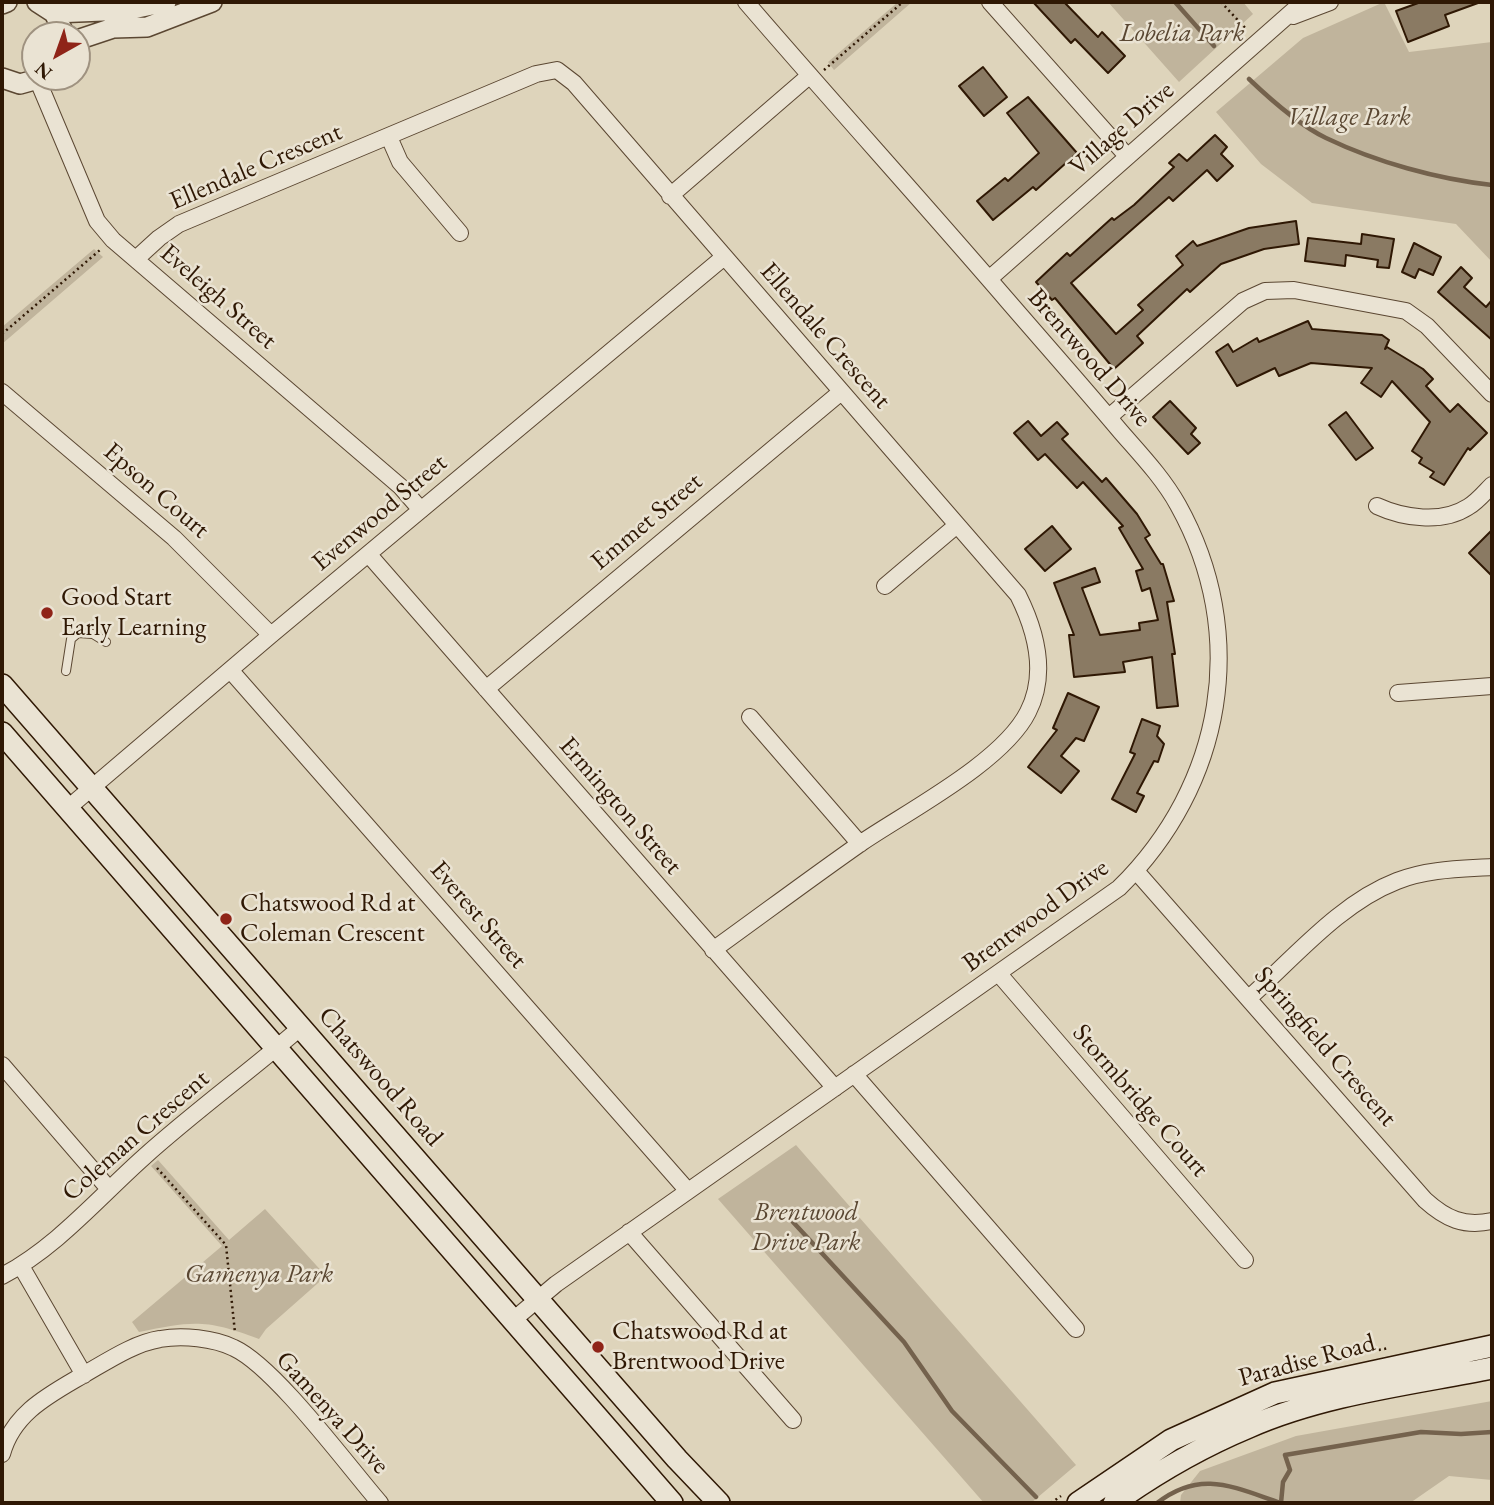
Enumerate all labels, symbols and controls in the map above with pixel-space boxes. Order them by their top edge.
park label: Lobelia Park [1120,18,1244,50]
north arrow [21,21,91,91]
text: N [30,56,57,85]
street label: Village Drive [1063,75,1181,183]
park label: Village Park [1287,102,1411,134]
street label: Ellendale Crescent [165,117,347,217]
street label: Eveleigh Street [153,238,283,356]
street label: Ellendale Crescent [753,256,897,416]
street label: Brentwood Drive [1021,283,1157,433]
street label: Epson Court [97,437,215,545]
street label: Evenwood Street [306,448,454,578]
street label: Emmet Street [585,466,709,578]
place label: Good Start Early Learning [61,582,206,644]
marker: Good Start Early Learning [39,605,55,621]
street label: Ermington Street [552,731,688,881]
street label: Brentwood Drive [957,853,1115,979]
street label: Everest Street [423,855,533,975]
place label: Chatswood Rd at Coleman Crescent [240,888,425,950]
marker: Chatswood Rd at Coleman Crescent [218,911,234,927]
street label: Springfield Crescent [1247,961,1403,1133]
street label: Chatswood Road [311,1001,449,1153]
street label: Stormbridge Court [1065,1018,1215,1184]
street label: Coleman Crescent [56,1064,216,1208]
park label: Brentwood Drive Park [751,1197,861,1258]
park label: Gamenya Park [185,1259,333,1291]
place label: Chatswood Rd at Brentwood Drive [612,1316,787,1378]
street label: Paradise Road [1235,1328,1379,1394]
marker: Chatswood Rd at Brentwood Drive [590,1339,606,1355]
street label: Gamenya Drive [269,1345,395,1481]

